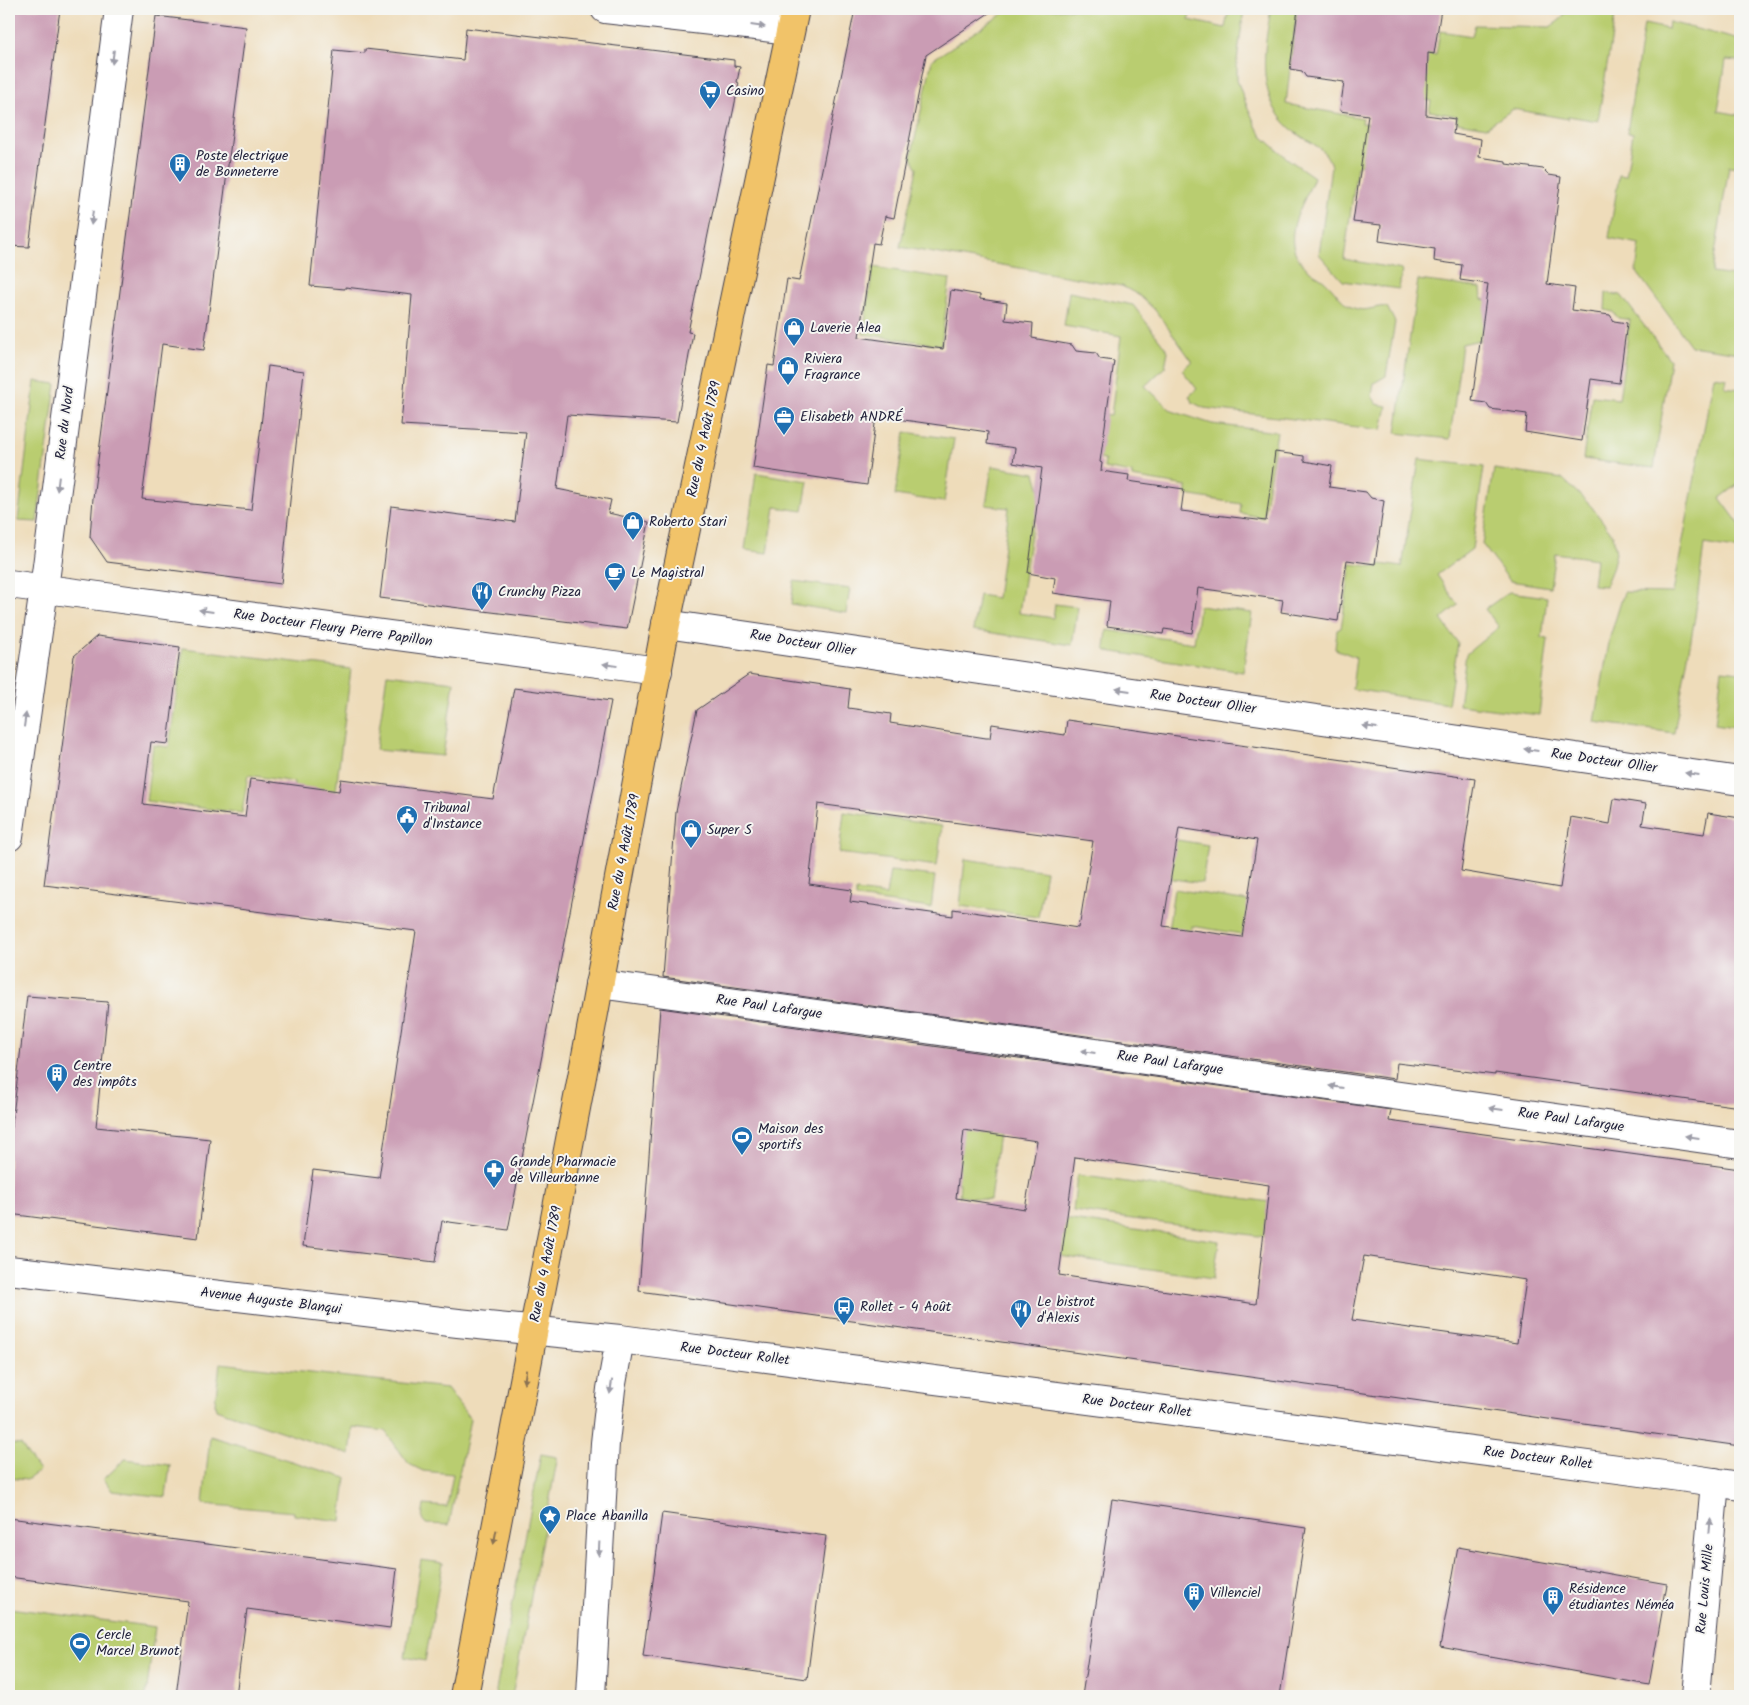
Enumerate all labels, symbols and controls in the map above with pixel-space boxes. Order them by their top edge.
one-way arrow [750,22,766,30]
one-way arrow [109,49,117,65]
supermarket icon: Casino [698,79,722,110]
place label: Casino [726,80,764,102]
place label: Poste électrique de Bonneterre [196,145,289,183]
building icon: Poste électrique de Bonneterre [168,152,192,183]
one-way arrow [88,211,96,227]
shop icon: Laverie Alea [782,316,806,347]
place label: Laverie Alea [810,317,881,339]
place label: Riviera Fragrance [804,348,861,386]
shop icon: Riviera Fragrance [776,355,800,386]
street label: Rue du 4 Août 1789 [681,379,727,499]
street label: Rue du Nord [50,384,81,461]
office icon: Elisabeth ANDRÉ [772,405,796,436]
place label: Elisabeth ANDRÉ [800,406,904,428]
one-way arrow [54,476,62,492]
shop icon: Roberto Stari [621,510,645,541]
place label: Roberto Stari [649,511,727,533]
cafe icon: Le Magistral [603,561,627,592]
place label: Le Magistral [631,562,705,584]
restaurant icon: Crunchy Pizza [470,580,494,611]
place label: Crunchy Pizza [498,581,581,603]
street label: Rue Docteur Fleury Pierre Papillon [232,603,434,653]
one-way arrow [197,607,213,615]
street label: Rue Docteur Ollier [749,624,859,662]
one-way arrow [601,661,617,669]
street label: Rue Docteur Ollier [1149,684,1259,721]
one-way arrow [1115,686,1131,694]
one-way arrow [22,712,30,728]
one-way arrow [1362,722,1378,730]
street label: Rue Docteur Ollier [1550,743,1660,780]
one-way arrow [1523,746,1539,754]
one-way arrow [1684,770,1700,778]
street label: Rue du 4 Août 1789 [602,792,646,912]
place label: Tribunal d'Instance [423,797,482,835]
public building icon: Tribunal d'Instance [395,804,419,835]
shop icon: Super S [679,818,703,849]
place label: Super S [707,819,752,841]
street label: Rue Paul Lafargue [714,989,824,1025]
street label: Rue Paul Lafargue [1115,1045,1225,1081]
one-way arrow [1080,1047,1096,1055]
place label: Centre des impôts [73,1055,137,1093]
building icon: Centre des impôts [45,1062,69,1093]
one-way arrow [1327,1082,1343,1090]
street label: Rue Paul Lafargue [1516,1102,1626,1138]
one-way arrow [1488,1105,1504,1113]
place label: Maison des sportifs [758,1118,824,1156]
sports icon: Maison des sportifs [730,1125,754,1156]
one-way arrow [1684,1133,1700,1141]
place label: Grande Pharmacie de Villeurbanne [510,1151,617,1189]
pharmacy icon: Grande Pharmacie de Villeurbanne [482,1158,506,1189]
street label: Rue du 4 Août 1789 [524,1204,568,1324]
street label: Avenue Auguste Blanqui [199,1281,343,1321]
place label: Le bistrot d'Alexis [1037,1291,1096,1329]
bus stop icon: Rollet - 4 Août [832,1295,856,1326]
place label: Rollet - 4 Août [860,1296,952,1318]
restaurant icon: Le bistrot d'Alexis [1009,1298,1033,1329]
street label: Rue Docteur Rollet [679,1336,792,1372]
one-way arrow [520,1370,528,1386]
one-way arrow [607,1380,615,1396]
street label: Rue Docteur Rollet [1081,1388,1194,1424]
street label: Rue Docteur Rollet [1482,1440,1595,1476]
place icon: Place Abanilla [538,1504,562,1535]
place label: Place Abanilla [566,1505,648,1527]
one-way arrow [1707,1517,1715,1533]
one-way arrow [490,1530,498,1546]
one-way arrow [595,1542,603,1558]
street label: Rue Louis Mille [1690,1543,1720,1635]
place label: Résidence étudiantes Néméa [1569,1578,1674,1616]
building icon: Villenciel [1182,1581,1206,1612]
place label: Villenciel [1210,1582,1261,1604]
building icon: Résidence étudiantes Néméa [1541,1585,1565,1616]
place label: Cercle Marcel Brunot [96,1624,180,1662]
sports icon: Cercle Marcel Brunot [68,1631,92,1662]

